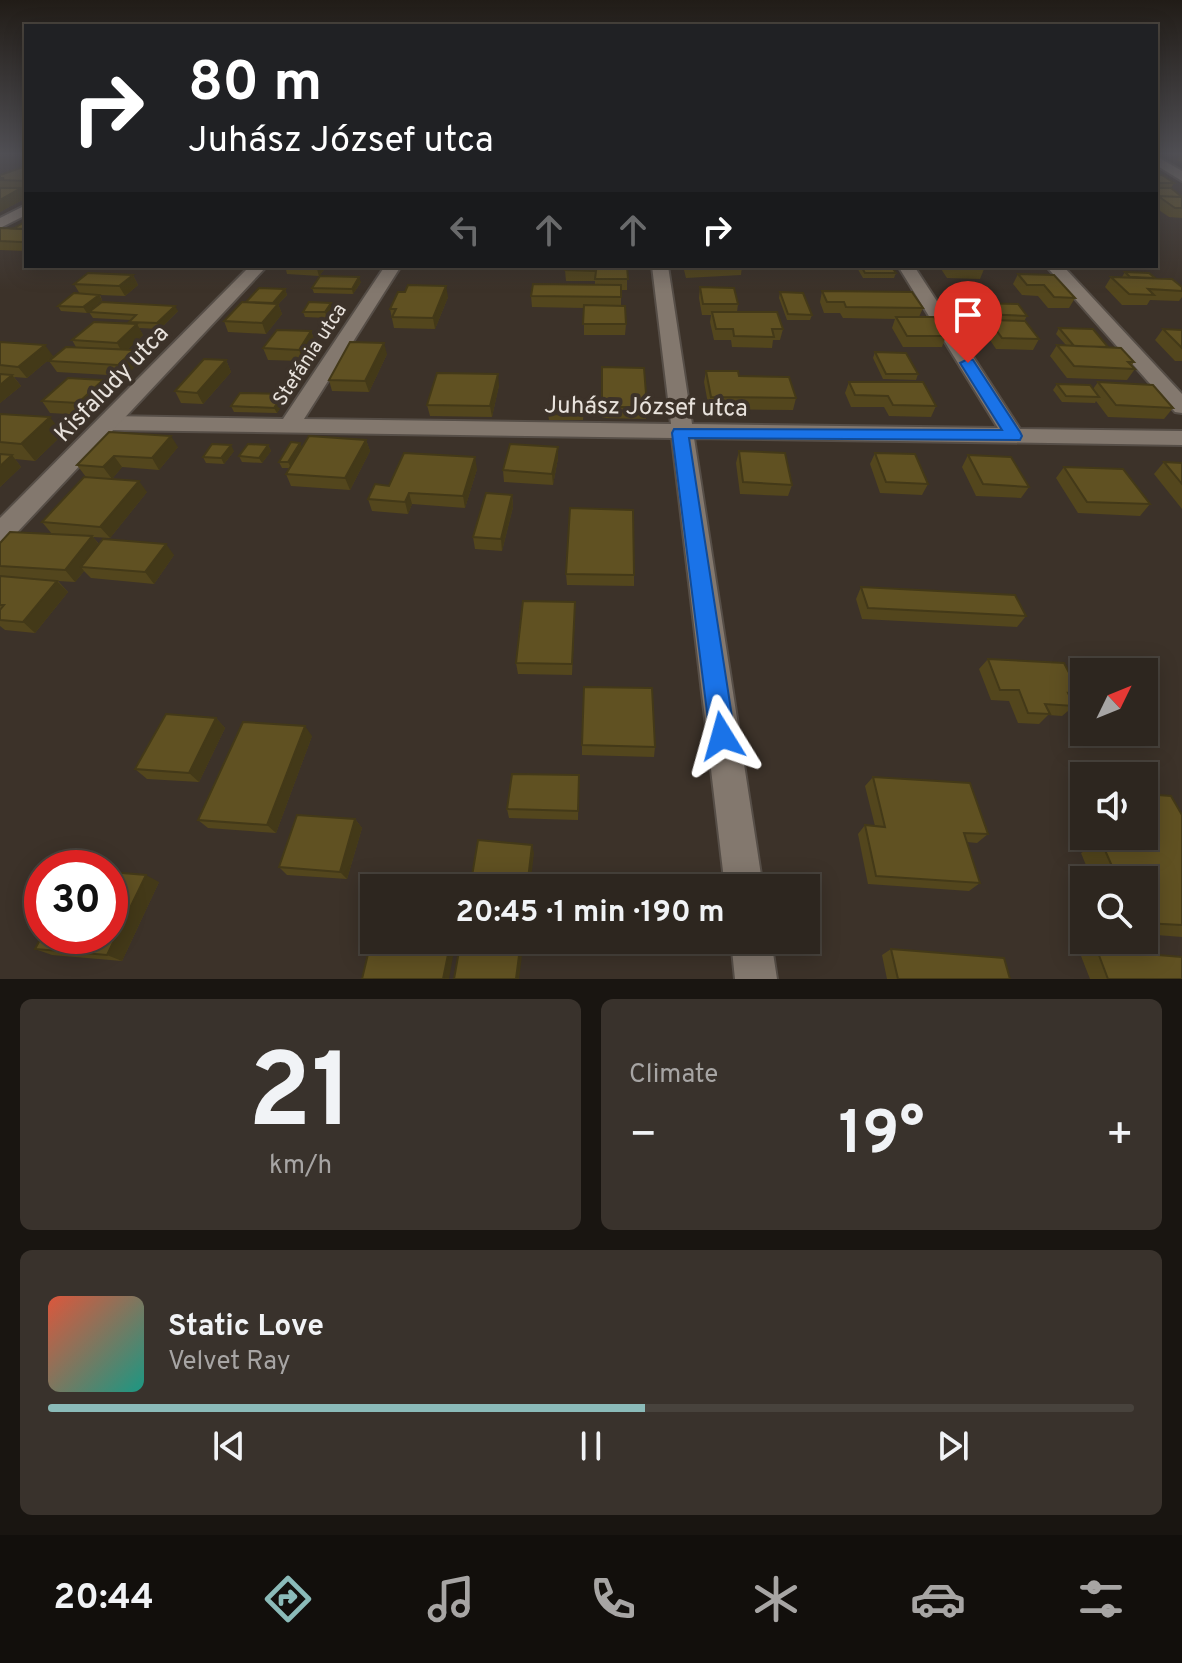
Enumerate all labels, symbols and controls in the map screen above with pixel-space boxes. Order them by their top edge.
text: 80 m [188,50,322,120]
icon: right [56,56,160,160]
text: Juhász József utca [188,119,494,165]
icon: left [443,208,487,252]
icon: ahead [527,208,571,252]
icon: ahead [611,208,655,252]
icon: right [695,208,739,252]
pin [934,281,1002,363]
icon: arrive [946,293,990,337]
street label: Stefánia utca [268,299,353,411]
street label: Kisfaludy utca [49,319,176,449]
street label: Juhász József utca [544,391,748,425]
north arrow [1070,658,1158,746]
map controls [1070,658,1158,954]
position arrow [680,694,764,778]
button: sound [1070,762,1158,850]
speed limit sign: 30 [24,850,128,954]
button: search [1070,866,1158,954]
text: 20:45 · 1 min · 190 m [455,895,725,932]
text: 21 [248,1032,353,1164]
text: Climate [629,1059,718,1092]
text: 19° [839,1099,924,1175]
text: − [629,1109,657,1165]
text: + [1106,1109,1134,1165]
text: km/h [269,1150,332,1183]
text: Static Love [168,1309,324,1346]
text: Velvet Ray [168,1346,291,1379]
icon: previous [207,1424,251,1468]
icon: pause [569,1424,613,1468]
icon: next [931,1424,975,1468]
icon: directions [260,1571,316,1627]
icon: music [423,1571,479,1627]
icon: phone [585,1571,641,1627]
icon: climate [748,1571,804,1627]
icon: car [910,1571,966,1627]
icon: filters [1073,1571,1129,1627]
text: 20:44 [53,1576,154,1622]

